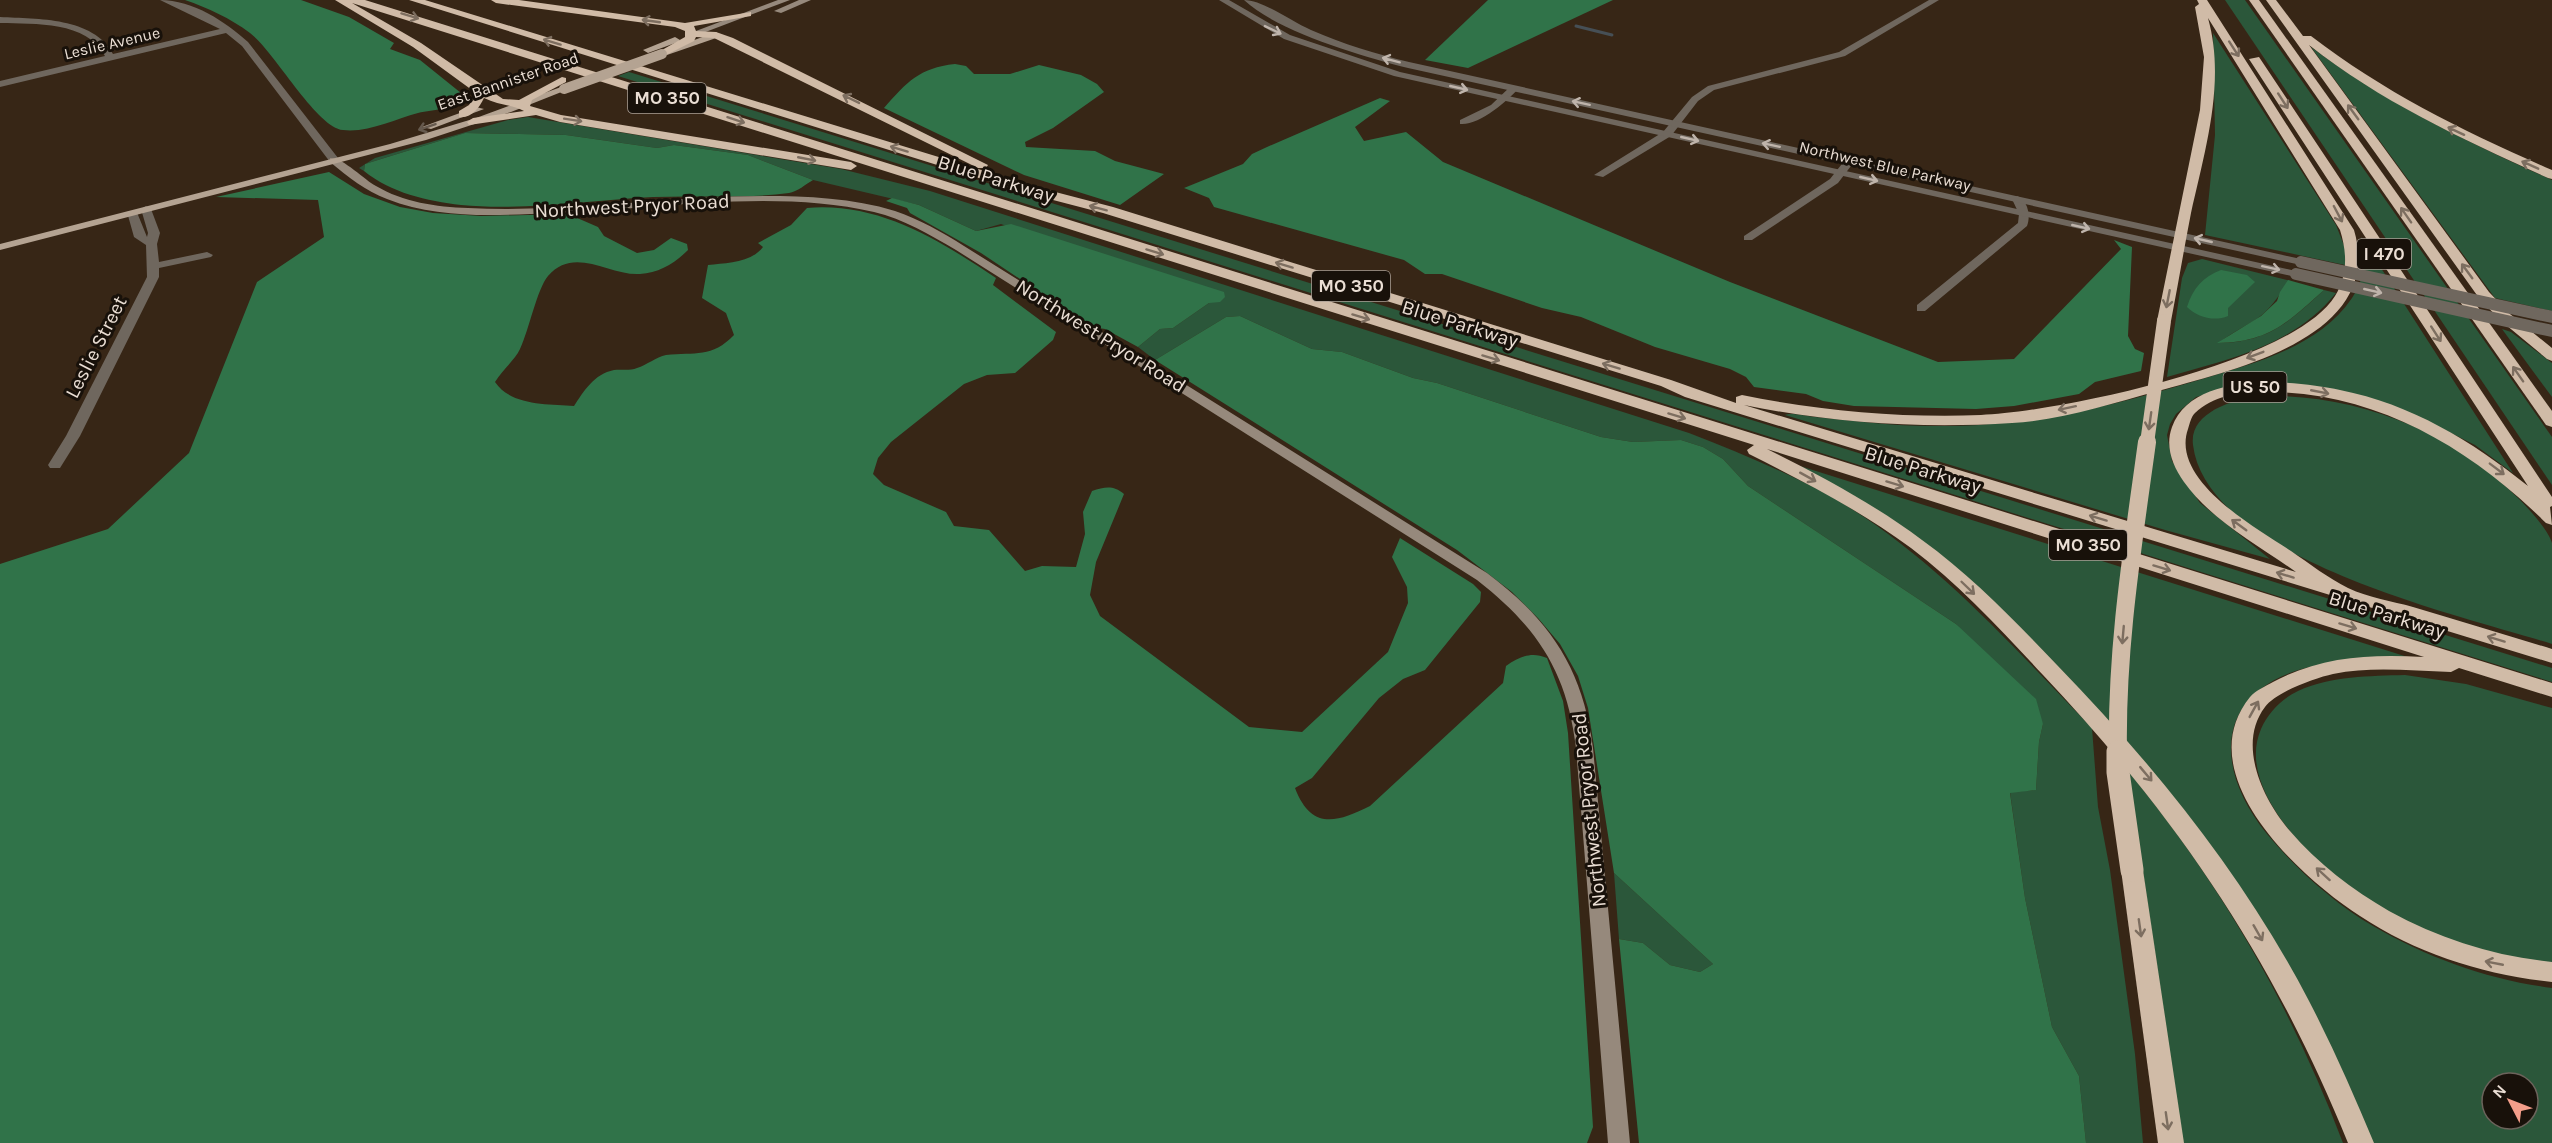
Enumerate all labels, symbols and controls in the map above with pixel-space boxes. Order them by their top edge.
one-way arrow [400,11,419,22]
one-way arrow [641,15,661,26]
street label: Leslie Avenue [62,23,162,63]
one-way arrow [1264,25,1282,36]
one-way arrow [543,36,562,47]
one-way arrow [2228,40,2240,57]
street label: East Bannister Road [435,48,581,114]
one-way arrow [1381,54,1400,66]
one-way arrow [1449,82,1468,94]
road number: MO 350 [628,83,706,113]
one-way arrow [842,93,860,105]
one-way arrow [2276,93,2289,110]
one-way arrow [1572,97,1591,108]
one-way arrow [2347,105,2359,121]
one-way arrow [563,114,583,125]
one-way arrow [726,115,745,126]
one-way arrow [418,122,437,133]
one-way arrow [2447,125,2465,137]
one-way arrow [1681,134,1700,146]
street label: Northwest Blue Parkway [1797,137,1973,195]
one-way arrow [1762,139,1782,150]
one-way arrow [890,143,909,154]
street label: Blue Parkway [935,150,1057,208]
one-way arrow [797,154,817,165]
one-way arrow [2522,159,2540,171]
one-way arrow [1859,174,1878,186]
street label: Northwest Pryor Road [534,189,730,223]
one-way arrow [1088,201,1107,213]
one-way arrow [2332,205,2344,222]
one-way arrow [2400,207,2412,223]
one-way arrow [2071,221,2090,233]
one-way arrow [2194,234,2214,245]
road number: I 470 [2357,239,2411,269]
one-way arrow [1145,247,1164,258]
one-way arrow [1275,259,1294,270]
one-way arrow [2262,263,2281,275]
one-way arrow [2461,263,2473,279]
road number: MO 350 [1312,271,1390,301]
street label: Northwest Pryor Road [1012,274,1190,398]
one-way arrow [2363,286,2383,297]
one-way arrow [2162,288,2173,308]
street label: Leslie Street [60,292,132,402]
street label: Blue Parkway [1399,295,1521,353]
one-way arrow [1351,312,1370,323]
one-way arrow [2431,325,2443,342]
one-way arrow [2246,351,2264,362]
one-way arrow [1481,353,1500,364]
one-way arrow [1602,360,1621,371]
one-way arrow [2512,367,2524,383]
road number: US 50 [2224,372,2286,402]
one-way arrow [2310,387,2329,398]
one-way arrow [2058,403,2077,414]
one-way arrow [2145,410,2156,430]
one-way arrow [1667,411,1686,422]
street label: Blue Parkway [1862,441,1984,499]
one-way arrow [2489,462,2505,475]
one-way arrow [1799,471,1816,483]
one-way arrow [1885,480,1904,491]
one-way arrow [2089,512,2108,523]
one-way arrow [2231,519,2247,532]
road number: MO 350 [2049,530,2127,560]
one-way arrow [2152,563,2171,574]
one-way arrow [2276,569,2295,580]
one-way arrow [1960,581,1975,595]
street label: Blue Parkway [2326,586,2448,644]
one-way arrow [2338,621,2357,632]
one-way arrow [2117,624,2128,644]
one-way arrow [2487,633,2506,644]
one-way arrow [2249,701,2260,719]
street label: Northwest Pryor Road [1567,712,1611,908]
one-way arrow [2139,766,2152,782]
one-way arrow [2316,867,2331,881]
one-way arrow [2135,918,2146,938]
one-way arrow [2252,924,2264,941]
one-way arrow [2485,957,2505,968]
north arrow [2480,1071,2540,1131]
text: N [2488,1081,2510,1102]
one-way arrow [2162,1111,2173,1131]

